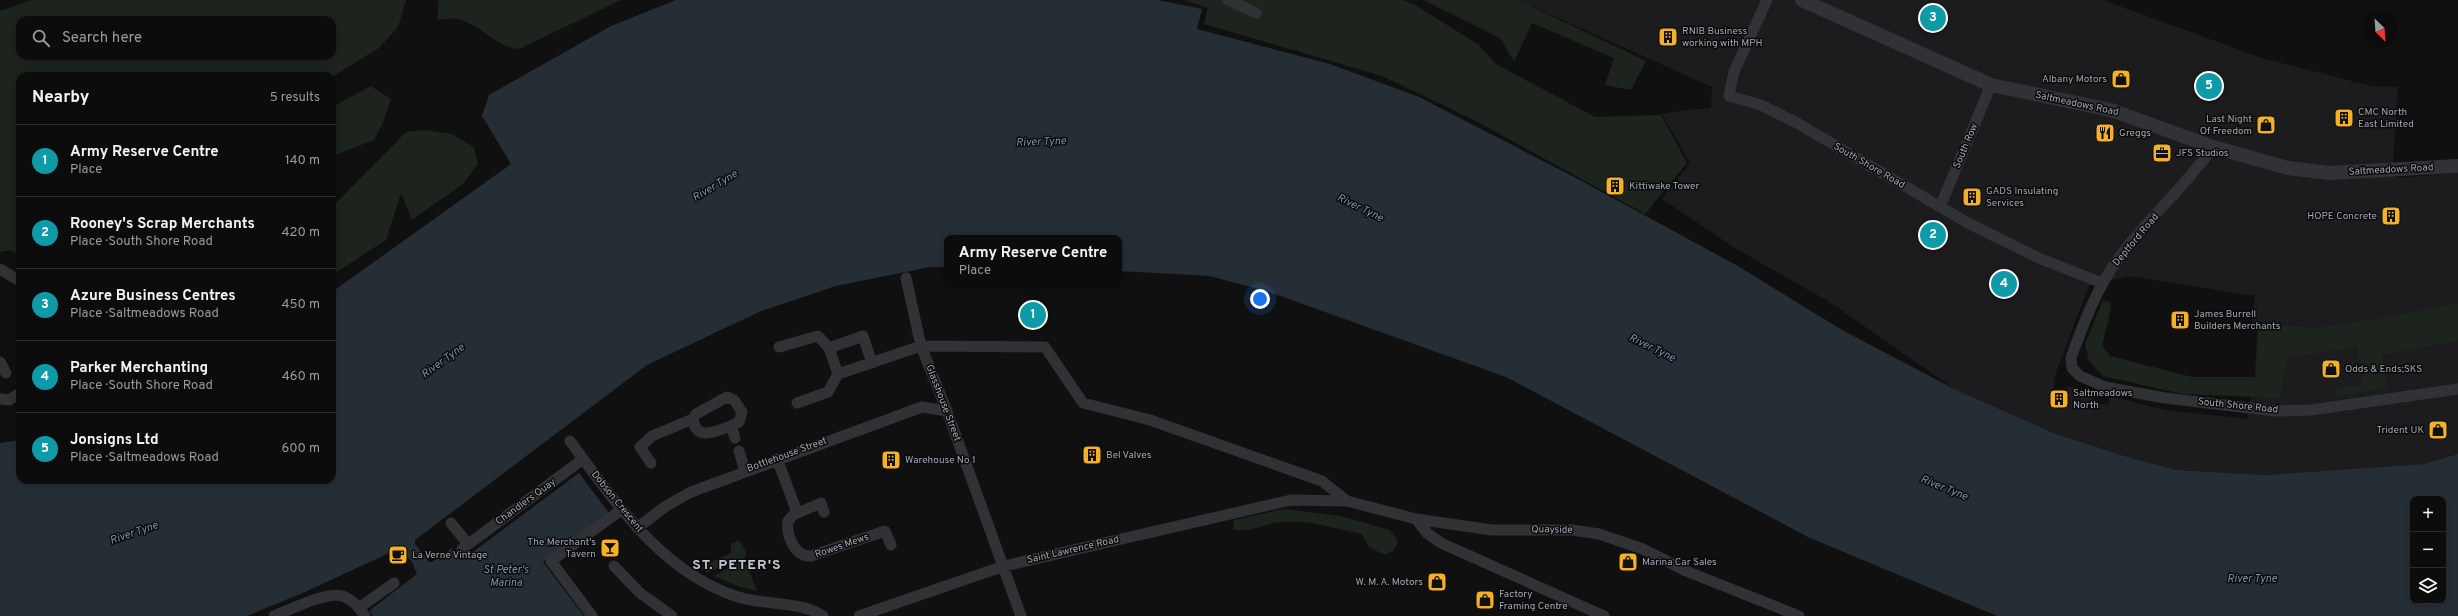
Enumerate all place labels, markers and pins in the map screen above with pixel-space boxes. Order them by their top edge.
pin: 3 [1920,3,1946,33]
place label: RNIB Business working with MPH [1682,25,1763,50]
building icon: RNIB Business working with MPH [1657,26,1679,48]
shop icon: Albany Motors [2110,68,2132,90]
pin: 5 [2196,71,2222,101]
place label: Albany Motors [2042,73,2107,86]
place label: CMC North East Limited [2358,106,2414,131]
building icon: CMC North East Limited [2333,107,2355,129]
place label: Last Night Of Freedom [2200,113,2252,138]
shop icon: Last Night Of Freedom [2255,114,2277,136]
restaurant icon: Greggs [2094,122,2116,144]
place label: Greggs [2119,127,2151,140]
office icon: JFS Studios [2151,142,2173,164]
place label: JFS Studios [2176,147,2229,160]
building icon: Kittiwake Tower [1604,175,1626,197]
place label: Kittiwake Tower [1629,180,1699,193]
place label: GADS Insulating Services [1986,185,2058,210]
building icon: GADS Insulating Services [1961,186,1983,208]
building icon: HOPE Concrete [2380,205,2402,227]
place label: HOPE Concrete [2307,210,2377,223]
pin: 2 [1920,220,1946,250]
pin: 4 [1991,269,2017,299]
pin: 1 [1020,300,1046,330]
place label: James Burrell Builders Merchants [2194,308,2281,333]
building icon: James Burrell Builders Merchants [2169,309,2191,331]
shop icon: Odds & Ends;SKS [2320,358,2342,380]
place label: Odds & Ends;SKS [2345,363,2422,376]
place label: Saltmeadows North [2073,387,2133,412]
building icon: Saltmeadows North [2048,388,2070,410]
shop icon: Trident UK [2427,419,2449,441]
place label: Trident UK [2376,424,2424,437]
building icon: Bel Valves [1081,444,1103,466]
building icon: Warehouse No 1 [880,449,902,471]
place label: Bel Valves [1106,449,1152,462]
place label: Warehouse No 1 [905,454,976,467]
place label: The Merchant's Tavern [527,536,596,561]
bar icon: The Merchant's Tavern [599,537,621,559]
cafe icon: La Verne Vintage [387,544,409,566]
place label: La Verne Vintage [412,549,487,562]
shop icon: Marina Car Sales [1617,551,1639,573]
place label: Marina Car Sales [1642,556,1717,569]
shop icon: W. M. A. Motors [1426,571,1448,593]
place label: W. M. A. Motors [1356,576,1423,589]
place label: Factory Framing Centre [1499,588,1568,613]
shop icon: Factory Framing Centre [1474,589,1496,611]

